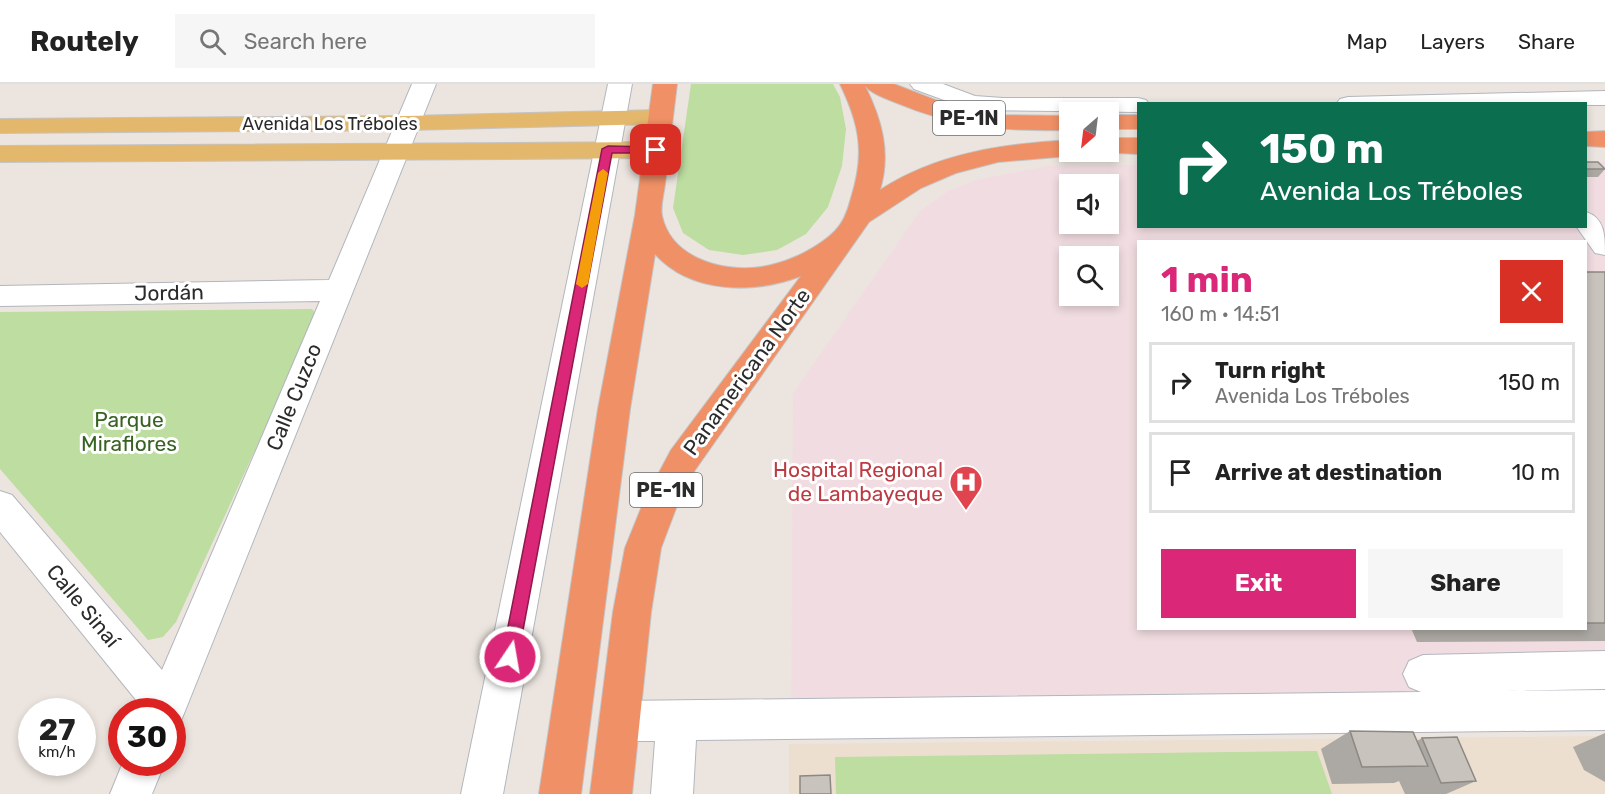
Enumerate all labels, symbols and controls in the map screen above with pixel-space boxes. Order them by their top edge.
search box [175,14,595,68]
text: Routely [30,25,139,58]
icon: search [196,25,229,58]
text: Search here [244,28,367,55]
text: Map [1346,29,1387,54]
text: Layers [1420,29,1485,54]
text: Share [1518,29,1575,54]
road number: PE-1N [933,101,1005,135]
north arrow [1059,102,1119,162]
map controls [1059,102,1119,306]
street label: Avenida Los Tréboles [242,113,418,135]
pin [630,124,681,175]
text: 150 m [1260,124,1384,174]
icon: right [1161,126,1239,204]
icon: arrive [639,133,672,166]
button: sound [1059,174,1119,234]
text: Avenida Los Tréboles [1260,175,1523,207]
button: search [1059,246,1119,306]
text: 1 min [1161,258,1253,301]
button: close [1500,260,1563,323]
street label: Jordán [134,279,204,306]
street label: Panamericana Norte [678,283,815,460]
text: 160 m · 14:51 [1161,302,1280,326]
street label: Calle Cuzco [261,339,326,454]
text: Turn right [1215,357,1325,384]
icon: right [1164,366,1197,399]
text: 150 m [1499,369,1560,396]
text: Avenida Los Tréboles [1215,384,1410,408]
park label: Parque Miraflores [81,407,177,456]
icon: arrive [1164,456,1197,489]
place label: Hospital Regional de Lambayeque [773,457,943,506]
text: Arrive at destination [1215,459,1442,486]
text: 10 m [1512,459,1560,486]
hospital icon: Hospital Regional de Lambayeque [948,464,984,511]
road number: PE-1N [630,473,702,507]
button: Exit [1161,549,1356,618]
button: Share [1368,549,1563,618]
street label: Calle Sinaí [42,559,126,653]
position arrow [478,625,542,689]
speed limit sign: 30 [108,698,186,776]
text: 27 [39,712,75,748]
text: km/h [38,743,76,761]

